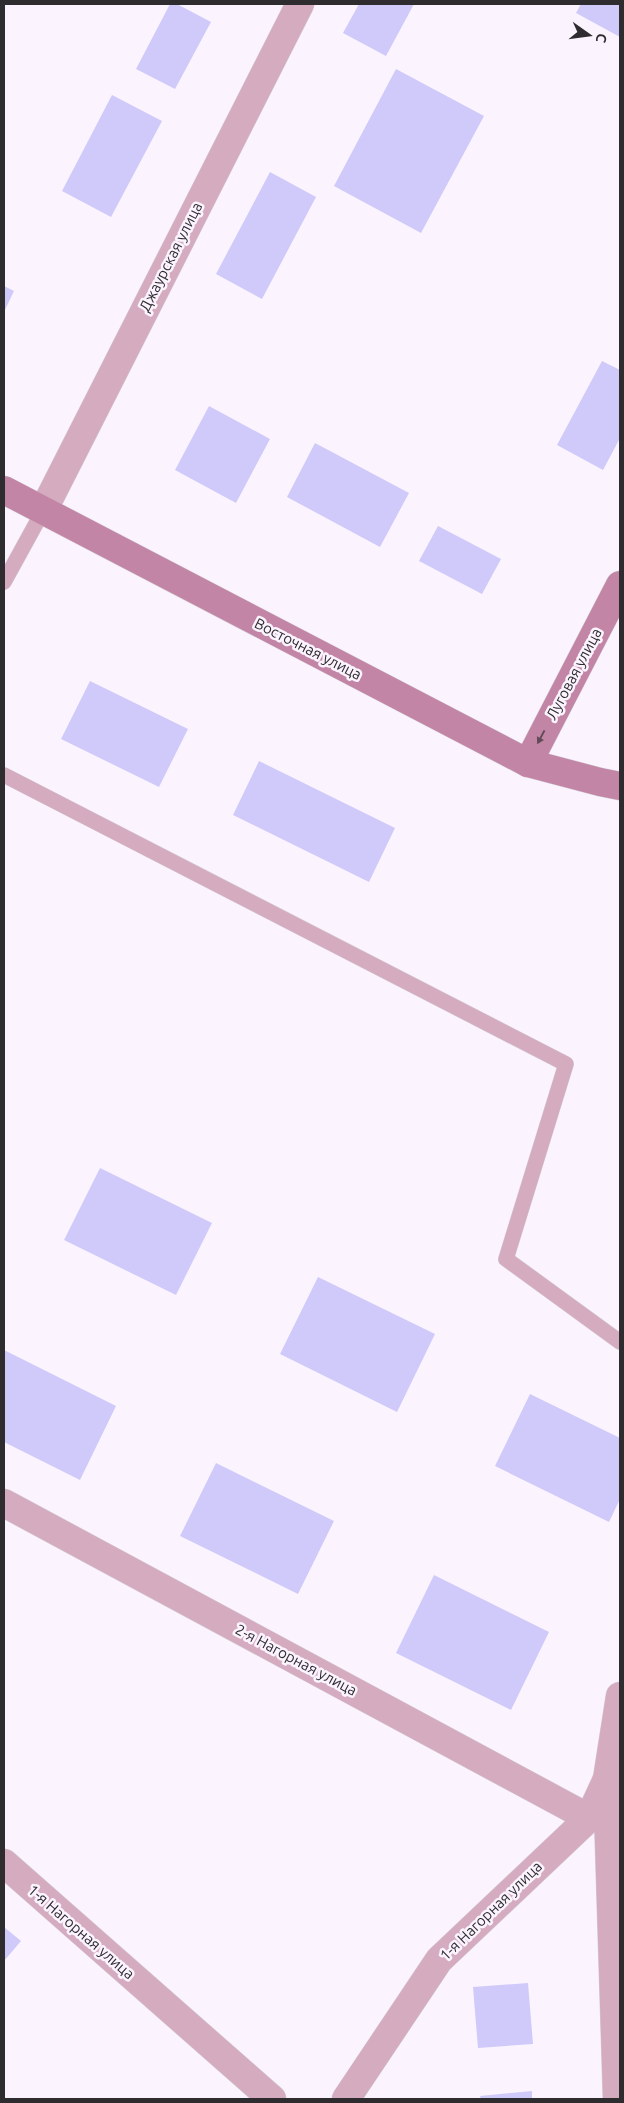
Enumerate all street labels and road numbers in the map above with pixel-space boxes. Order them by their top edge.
street label: Джаурская улица [136,199,205,314]
street label: Восточная улица [252,614,365,683]
street label: Луговая улица [542,625,605,722]
street label: 2-я Нагорная улица [233,1620,360,1699]
street label: 1-я Нагорная улица [436,1858,545,1964]
street label: 1-я Нагорная улица [25,1881,138,1982]

